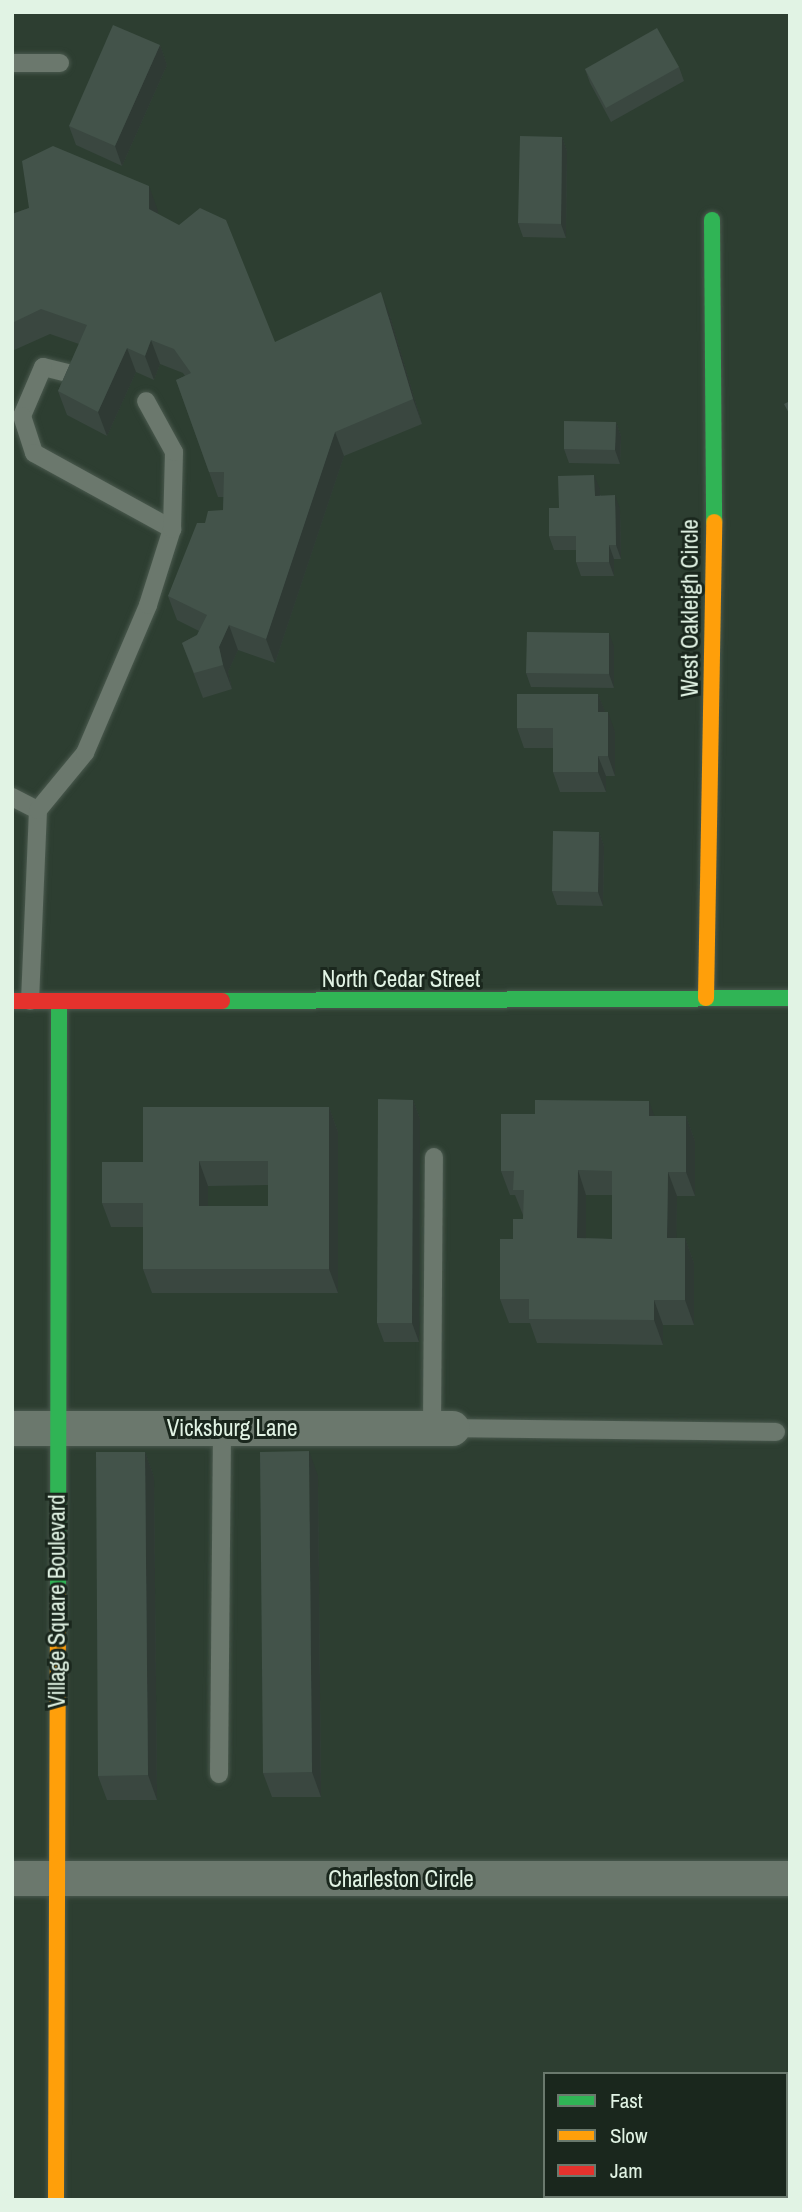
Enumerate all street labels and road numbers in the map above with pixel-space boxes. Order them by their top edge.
street label: West Oakleigh Circle [676,519,704,697]
street label: North Cedar Street [322,965,480,993]
street label: Vicksburg Lane [167,1414,297,1442]
street label: Village Square Boulevard [43,1494,71,1708]
street label: Charleston Circle [328,1865,474,1893]

